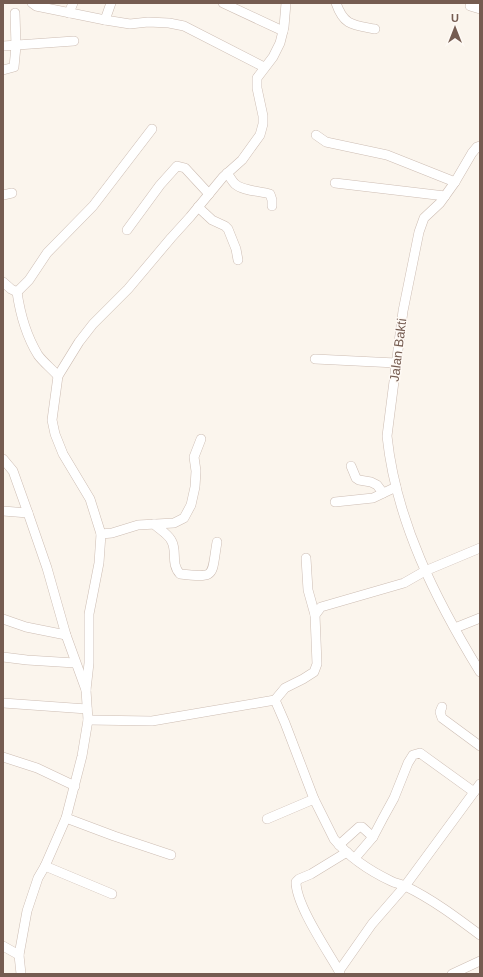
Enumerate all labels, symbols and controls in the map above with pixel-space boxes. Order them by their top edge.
north arrow [435,8,475,48]
text: U [451,12,459,24]
street label: Jalan Bakti [387,317,409,382]

